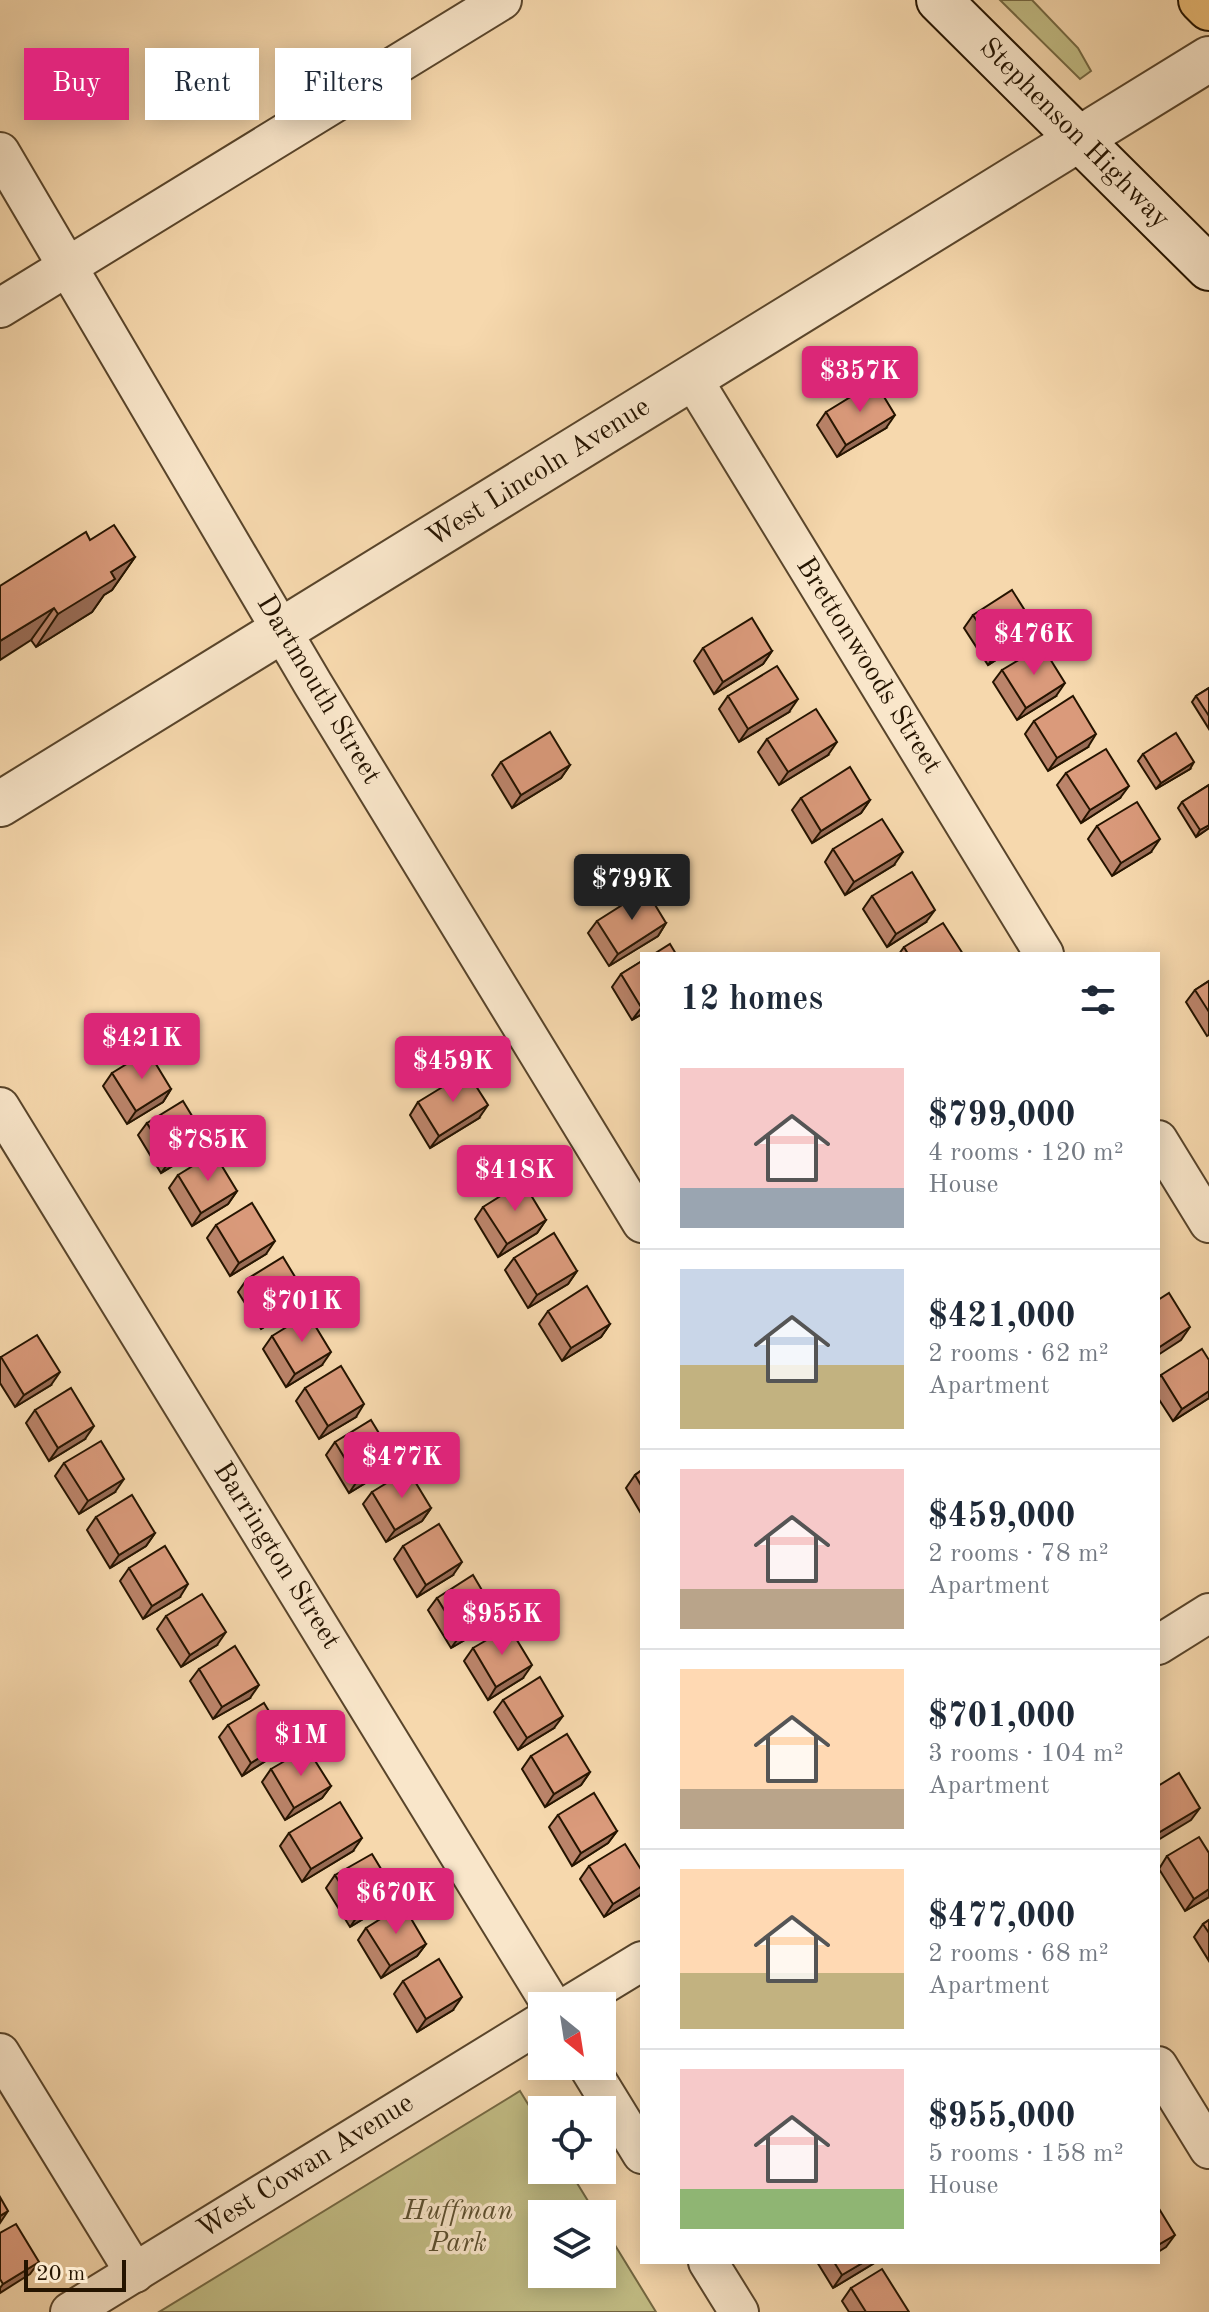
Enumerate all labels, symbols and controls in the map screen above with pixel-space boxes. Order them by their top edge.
street label: Stephenson Highway [974,34,1174,234]
chip: Buy [24,48,129,120]
chip: Rent [145,48,259,120]
chip: Filters [275,48,411,120]
pin: $357K [804,346,916,414]
text: $357K [820,359,900,385]
street label: West Lincoln Avenue [423,393,655,553]
street label: Brettonwoods Street [790,553,946,779]
street label: Dartmouth Street [251,591,385,789]
pin: $476K [978,609,1090,677]
text: $476K [994,622,1074,648]
pin: $799K [576,854,688,922]
text: $799K [592,867,672,893]
icon: filters [1076,978,1120,1022]
text: 12 homes [680,983,823,1017]
pin: $421K [86,1013,198,1081]
text: $421K [102,1026,182,1052]
pin: $459K [397,1036,509,1104]
text: $459K [413,1049,493,1075]
text: $799,000 [928,1099,1076,1133]
icon: home [744,1100,840,1196]
pin: $785K [152,1115,264,1183]
text: $785K [168,1128,248,1154]
text: 4 rooms · 120 m² [928,1140,1124,1166]
pin: $418K [459,1145,571,1213]
text: $418K [475,1158,555,1184]
text: House [928,1172,999,1198]
pin: $701K [246,1276,358,1344]
text: $701K [262,1289,342,1315]
text: $421,000 [928,1300,1076,1334]
icon: home [744,1301,840,1397]
text: 2 rooms · 62 m² [928,1341,1109,1367]
text: Apartment [928,1373,1050,1399]
pin: $477K [346,1432,458,1500]
text: $477K [362,1445,442,1471]
street label: Barrington Street [207,1458,345,1654]
text: $459,000 [928,1500,1076,1534]
icon: home [744,1501,840,1597]
text: 2 rooms · 78 m² [928,1541,1109,1567]
text: Apartment [928,1573,1050,1599]
pin: $955K [446,1589,558,1657]
text: $955K [462,1602,542,1628]
text: $701,000 [928,1700,1076,1734]
icon: home [744,1701,840,1797]
pin: $1M [262,1710,340,1778]
text: $1M [274,1723,328,1749]
text: 3 rooms · 104 m² [928,1741,1124,1767]
text: Apartment [928,1773,1050,1799]
pin: $670K [340,1868,452,1936]
text: $670K [356,1881,436,1907]
text: $477,000 [928,1900,1076,1934]
icon: home [744,1901,840,1997]
text: 2 rooms · 68 m² [928,1941,1109,1967]
text: Apartment [928,1973,1050,1999]
north arrow [528,1992,616,2080]
map controls [528,1992,616,2288]
street label: West Cowan Avenue [193,2089,419,2245]
button: locate [528,2096,616,2184]
text: $955,000 [928,2100,1076,2134]
icon: home [744,2101,840,2197]
text: 5 rooms · 158 m² [928,2141,1124,2167]
text: House [928,2173,999,2199]
park label: Huffman Park [402,2198,513,2258]
button: layers [528,2200,616,2288]
scale bar [24,2256,126,2292]
text: 20 m [36,2263,85,2285]

